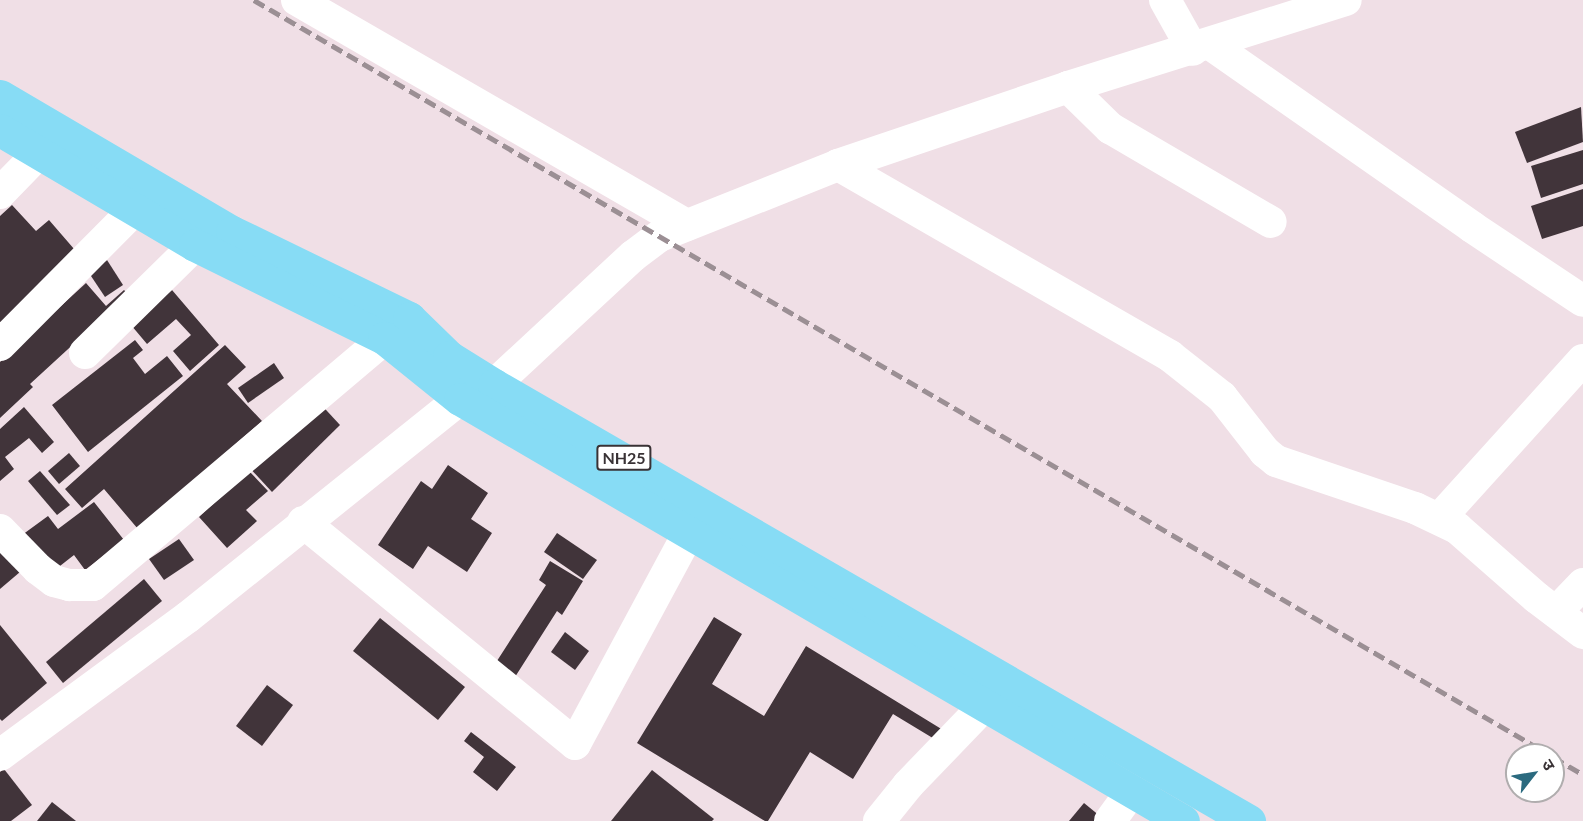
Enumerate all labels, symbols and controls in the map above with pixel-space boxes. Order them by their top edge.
road number: NH25 [596,445,652,471]
north arrow [1505,743,1565,803]
text: उ [1539,756,1560,773]

